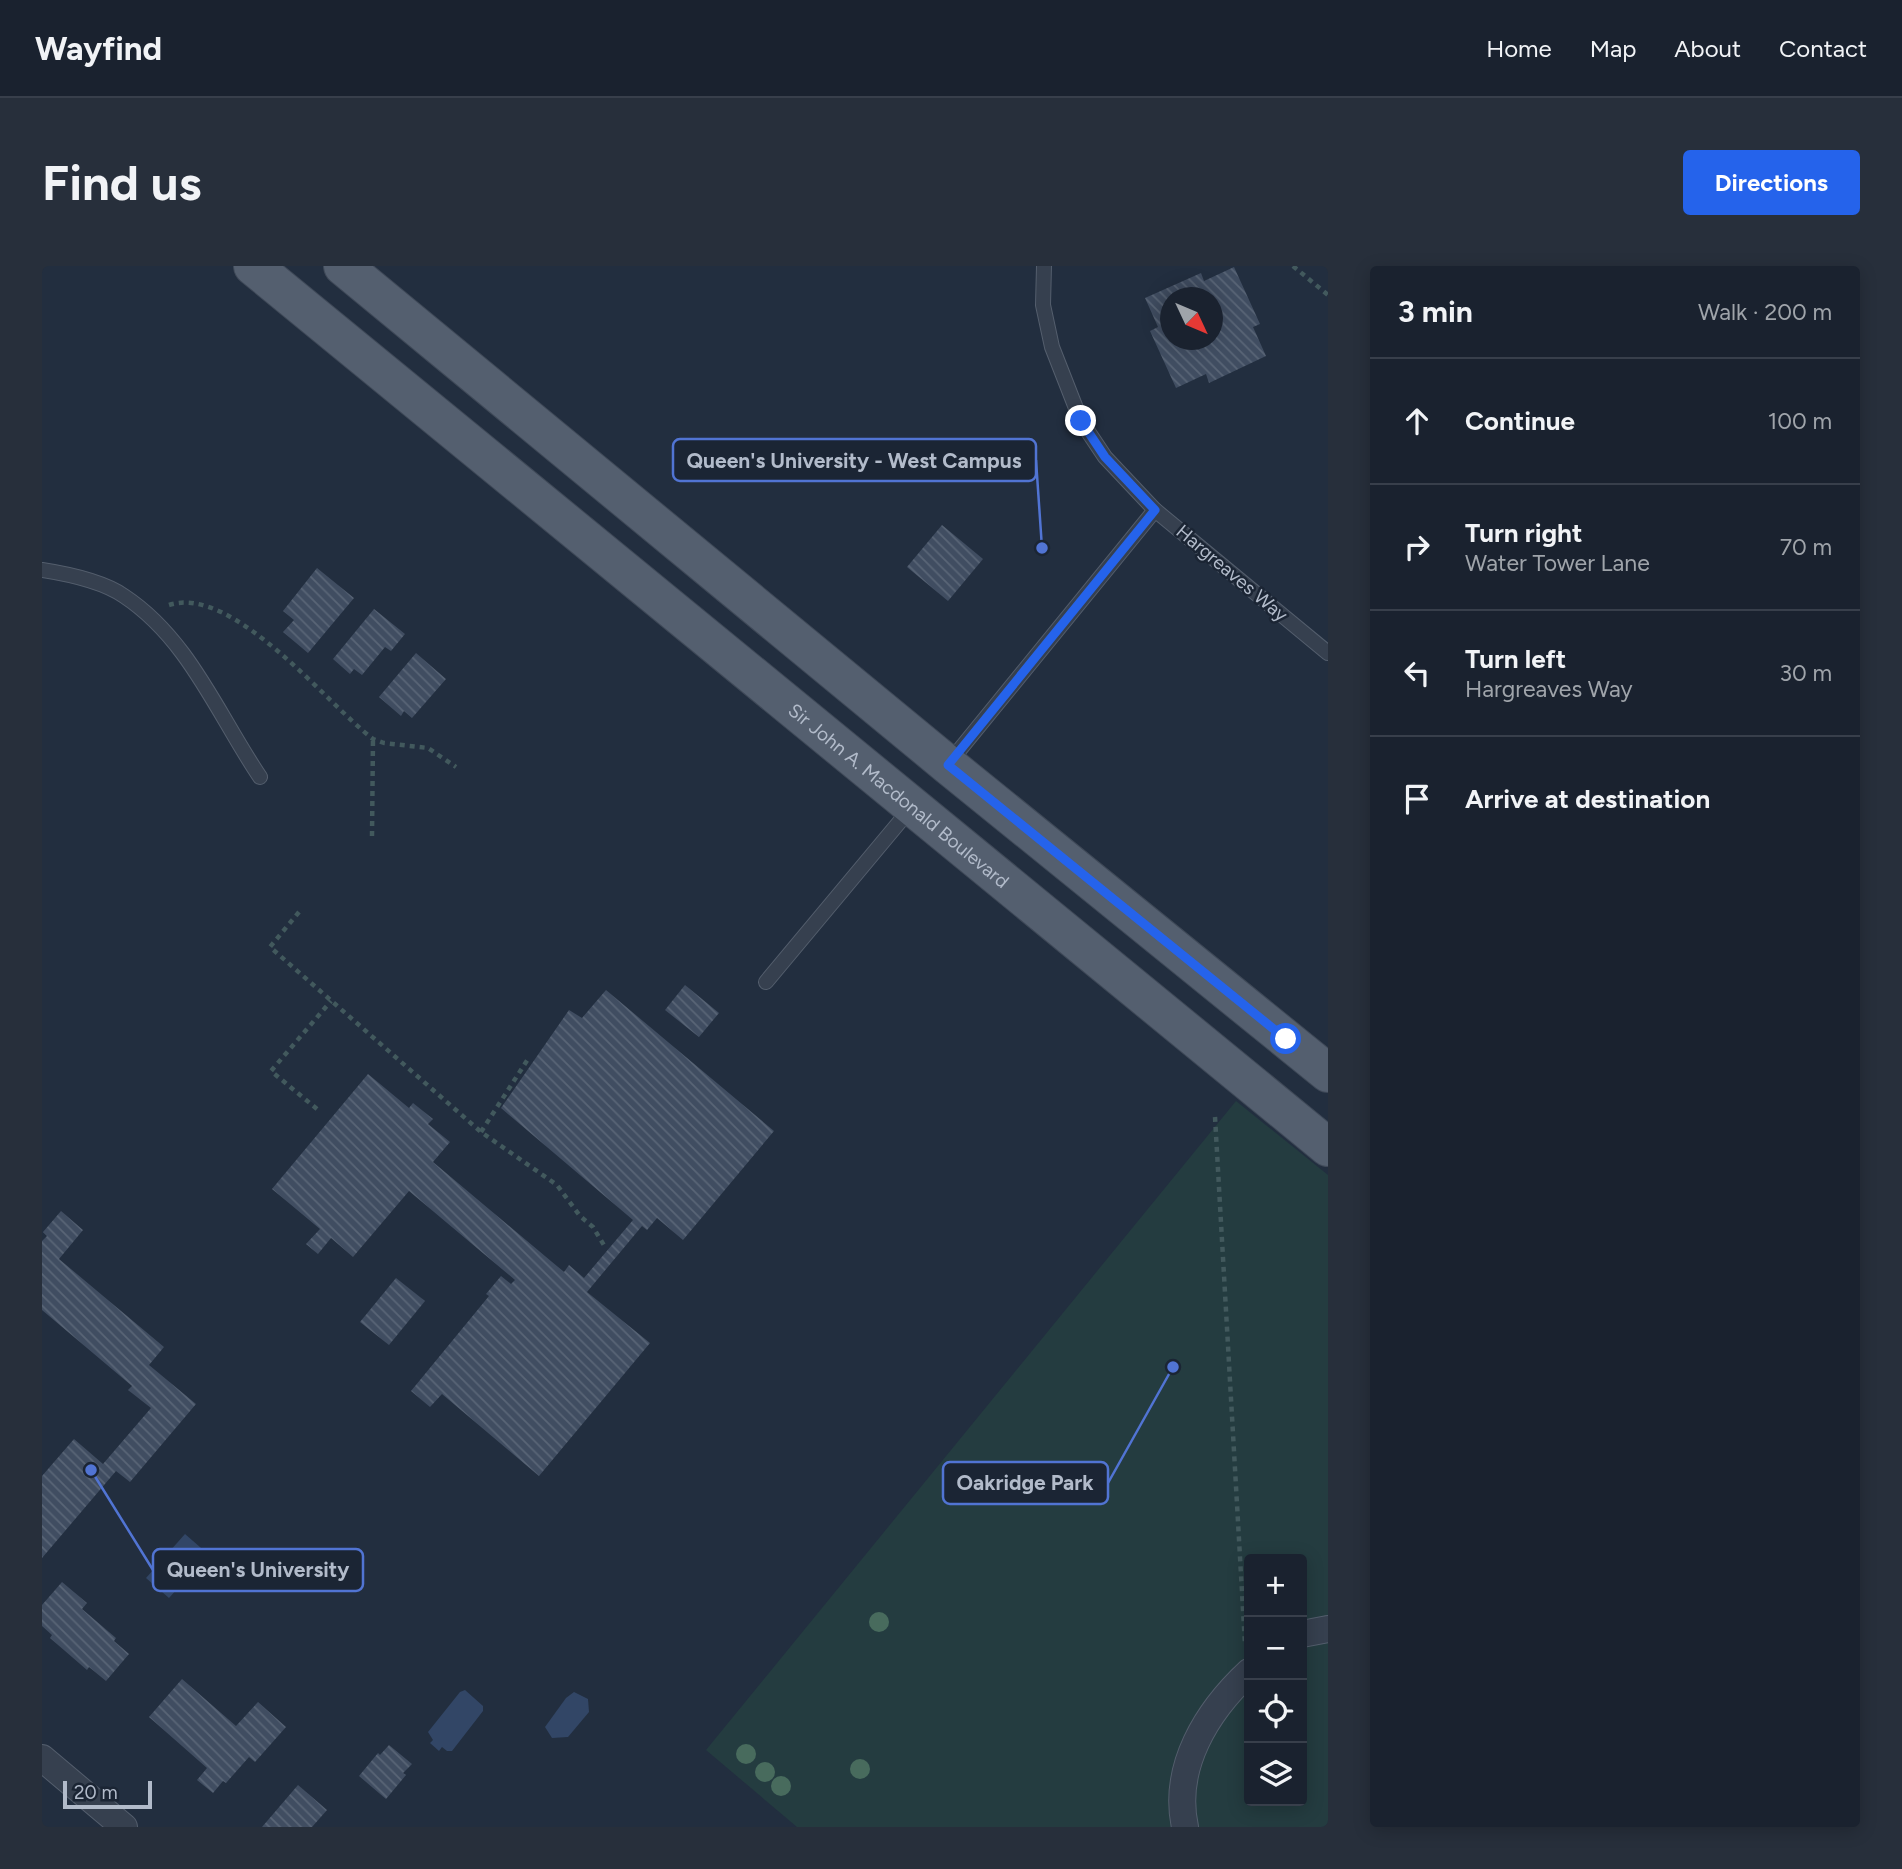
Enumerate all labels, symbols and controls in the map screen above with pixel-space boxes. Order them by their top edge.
text: Wayfind [35,29,162,68]
text: Home [1486,34,1552,63]
text: Map [1590,34,1636,63]
text: About [1674,34,1741,63]
text: Contact [1779,34,1867,63]
button: Directions [1683,150,1860,215]
text: Find us [42,153,201,212]
north arrow [1160,287,1223,350]
text: 3 min [1398,293,1473,330]
text: Walk · 200 m [1698,298,1832,326]
icon: ahead [1398,402,1436,440]
route end [1065,405,1096,436]
text: Continue [1465,405,1575,437]
text: 100 m [1768,407,1832,435]
callout: Queen's University - West Campus [673,439,1036,481]
text: Queen's University - West Campus [687,448,1022,473]
text: Turn right [1465,517,1582,549]
street label: Hargreaves Way [1172,520,1292,626]
icon: right [1398,528,1436,566]
text: 70 m [1780,533,1832,561]
text: Water Tower Lane [1465,549,1650,577]
text: Turn left [1465,643,1566,675]
icon: left [1398,654,1436,692]
text: 30 m [1779,659,1832,687]
text: Hargreaves Way [1465,675,1633,703]
street label: Sir John A. Macdonald Boulevard [784,698,1014,892]
icon: arrive [1398,780,1436,818]
text: Arrive at destination [1465,783,1710,815]
route start [1270,1023,1301,1054]
callout: Oakridge Park [943,1462,1108,1504]
text: Oakridge Park [956,1470,1094,1495]
callout: Queen's University [153,1549,363,1591]
map controls [1244,1554,1307,1806]
button: + [1244,1554,1307,1617]
text: Queen's University [167,1557,350,1582]
button: − [1244,1617,1307,1680]
button: locate [1244,1680,1307,1743]
button: layers [1244,1743,1307,1806]
scale bar [63,1778,152,1810]
text: 20 m [74,1781,118,1804]

